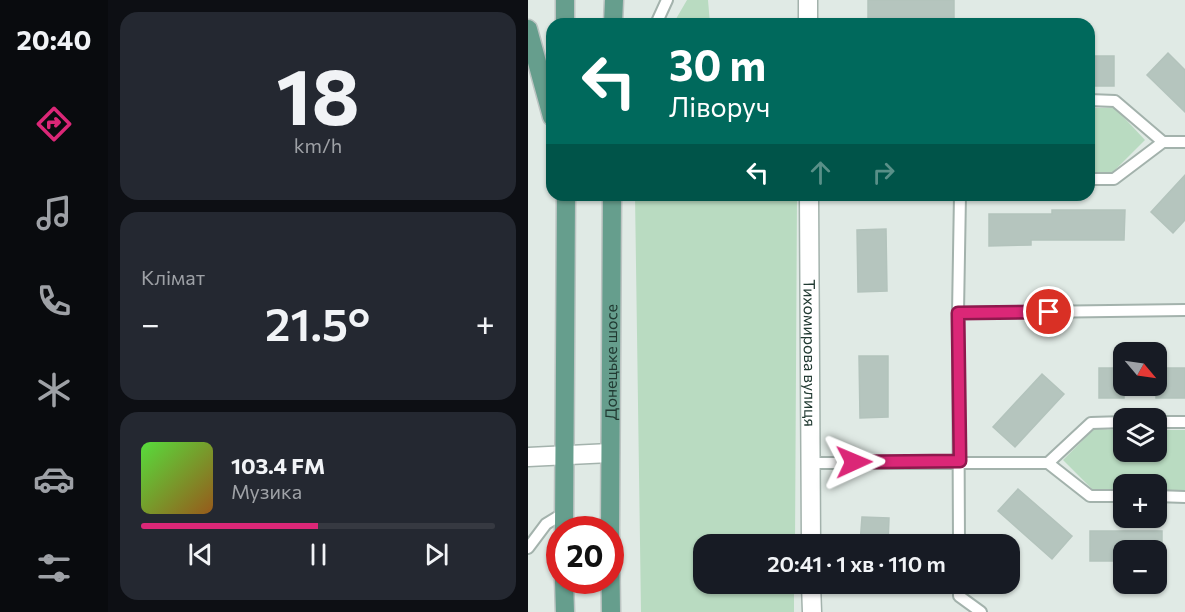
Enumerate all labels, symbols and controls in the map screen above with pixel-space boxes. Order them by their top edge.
text: 20:40 [17,23,91,56]
text: 30 m [669,38,766,90]
icon: left [570,42,648,120]
text: 18 [276,46,360,141]
text: Ліворуч [669,90,770,123]
icon: directions [33,103,75,145]
text: km/h [294,133,342,157]
icon: left [741,156,774,189]
icon: ahead [804,156,837,189]
icon: right [867,156,900,189]
icon: music [33,192,75,234]
text: Клімат [141,265,205,289]
street label: Тихомирова вулиця [800,279,820,427]
icon: phone [33,280,75,322]
pin [1023,286,1074,337]
text: 21.5° [265,295,370,350]
icon: arrive [1032,295,1065,328]
text: − [141,302,160,343]
text: + [476,302,495,343]
street label: Донецьке шосе [601,304,620,420]
north arrow [1113,342,1167,396]
map controls [1113,342,1167,594]
icon: climate [33,369,75,411]
button: layers [1113,408,1167,462]
position arrow [822,430,886,494]
text: 103.4 FM [231,452,325,479]
icon: car [33,458,75,500]
button: + [1113,474,1167,528]
text: Музика [231,479,302,503]
speed limit sign: 20 [546,516,624,594]
icon: previous [184,538,217,571]
icon: pause [302,538,335,571]
icon: next [420,538,453,571]
button: − [1113,540,1167,594]
icon: filters [33,547,75,589]
text: 20:41 · 1 хв · 110 m [767,550,946,577]

